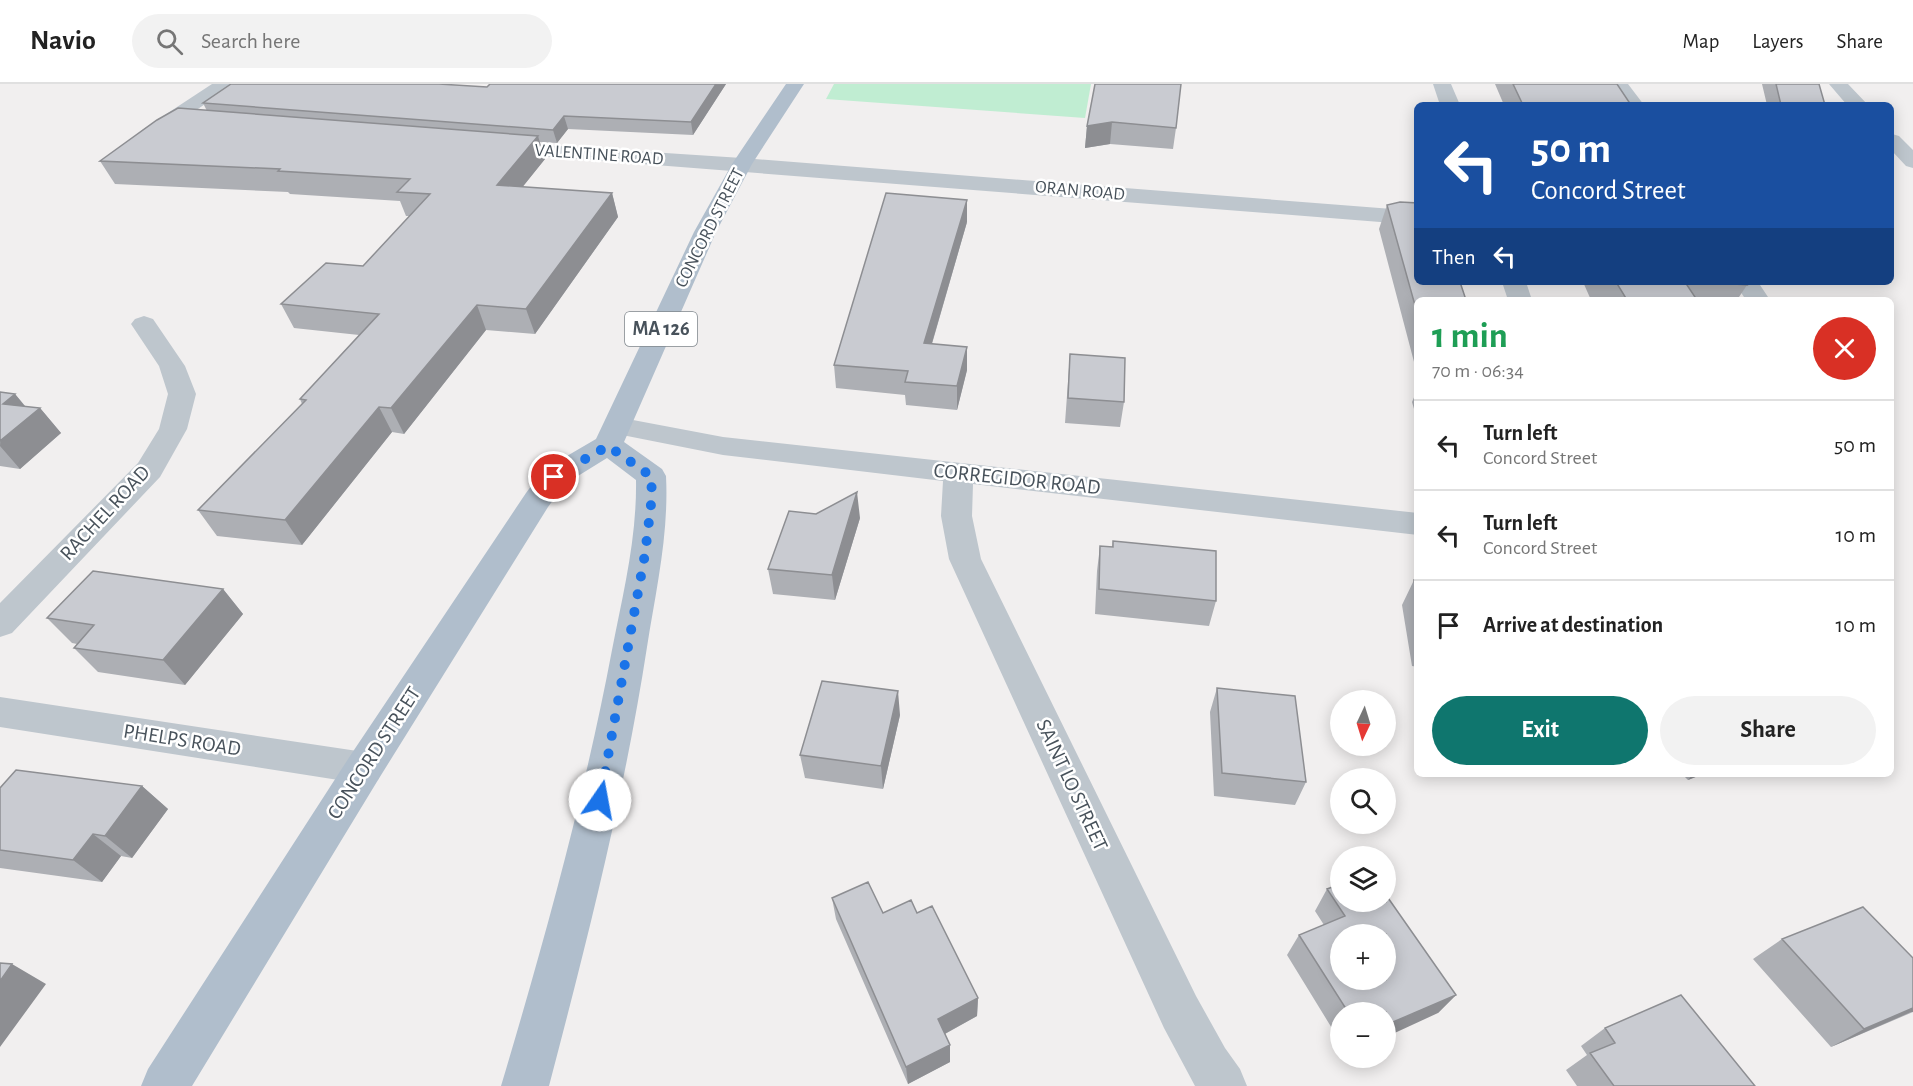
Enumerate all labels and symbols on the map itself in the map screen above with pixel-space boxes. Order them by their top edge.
street label: VALENTINE ROAD [534,142,664,168]
street label: CONCORD STREET [672,165,748,291]
street label: ORAN ROAD [1034,178,1126,204]
road number: MA 126 [625,312,697,346]
pin [528,451,579,502]
street label: CORREGIDOR ROAD [932,460,1102,498]
street label: RACHEL ROAD [56,461,154,565]
street label: CONCORD STREET [323,683,425,823]
north arrow [1330,690,1396,756]
street label: SAINT LO STREET [1032,716,1112,854]
street label: PHELPS ROAD [122,720,242,760]
position arrow [568,768,632,832]

